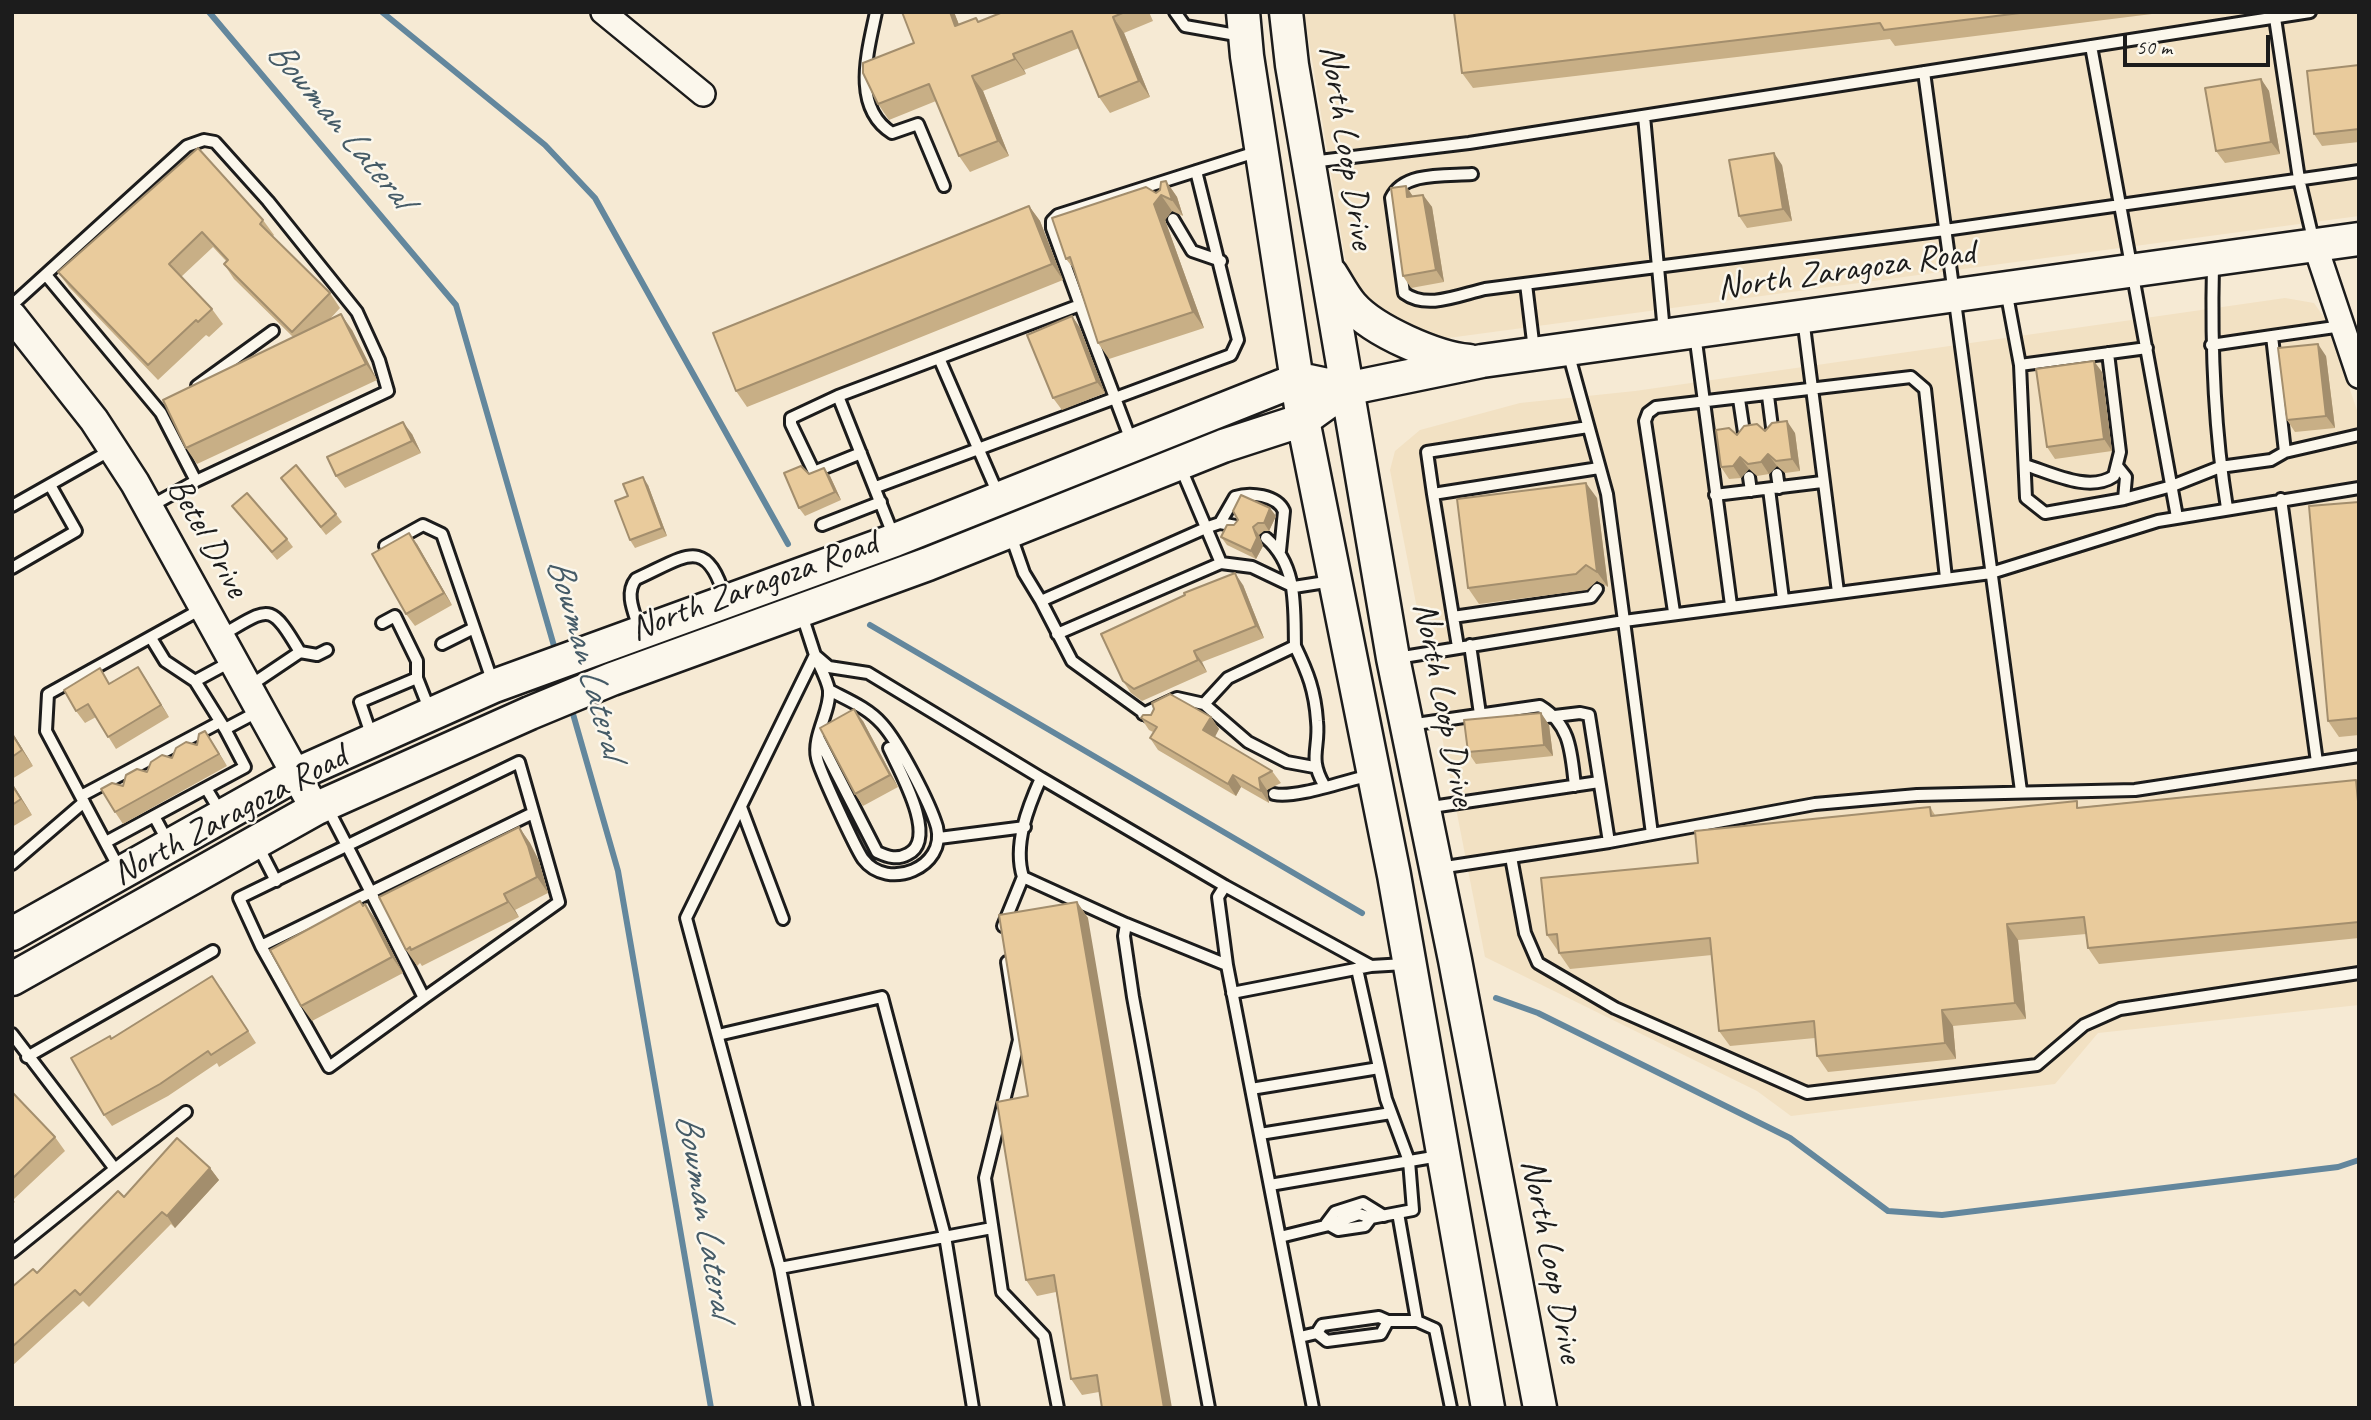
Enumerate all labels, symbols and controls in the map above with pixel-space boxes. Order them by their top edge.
scale bar [2126,21,2273,65]
water label: Bowman Lateral [256,32,422,218]
text: 50 m [2136,34,2172,60]
street label: North Loop Drive [1309,42,1383,252]
street label: North Zaragoza Road [1715,232,1977,310]
street label: Betel Drive [157,471,257,605]
street label: North Zaragoza Road [625,523,883,651]
water label: Bowman Lateral [535,553,635,763]
street label: North Loop Drive [1403,599,1483,809]
street label: North Zaragoza Road [106,737,354,895]
water label: Bowman Lateral [664,1110,744,1320]
street label: North Loop Drive [1511,1156,1591,1366]

